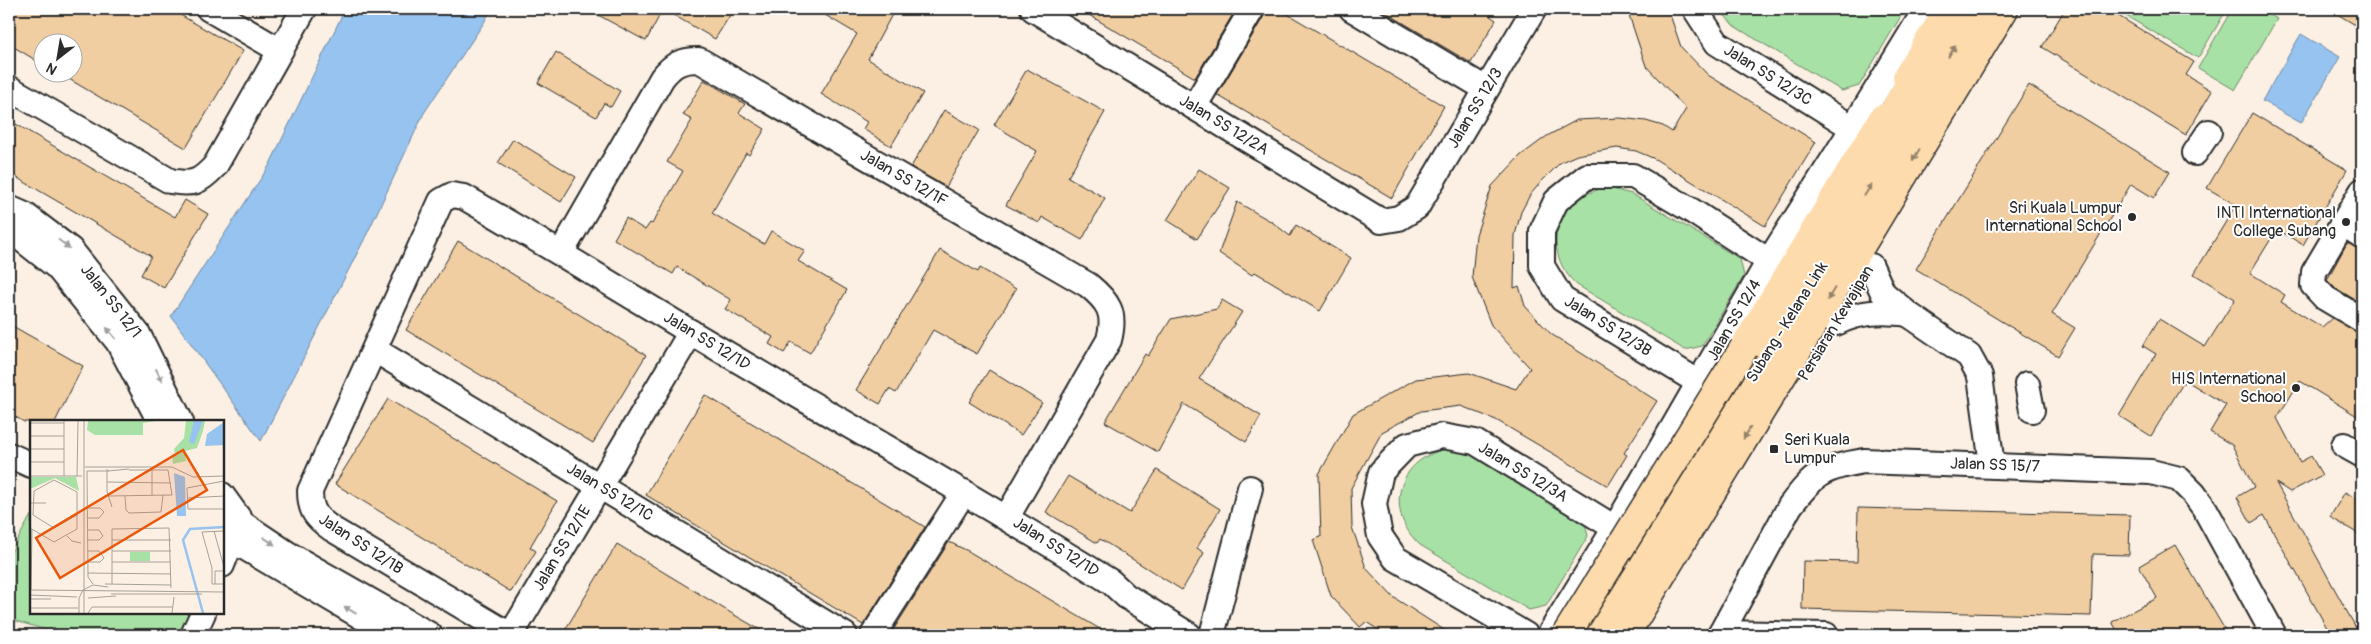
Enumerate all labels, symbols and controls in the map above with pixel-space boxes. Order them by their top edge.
north arrow [32,32,82,82]
street label: Jalan SS 12/3C [1720,40,1816,110]
one-way arrow [1947,45,1957,58]
text: N [43,59,60,78]
street label: Jalan SS 12/3 [1443,64,1507,152]
street label: Jalan SS 12/2A [1176,90,1272,160]
street label: Jalan SS 12/1F [857,145,951,211]
one-way arrow [1911,149,1920,162]
one-way arrow [1863,184,1873,197]
place label: Sri Kuala Lumpur International School [1985,198,2122,236]
place label: INTI International College Subang [2216,203,2336,241]
marker: Sri Kuala Lumpur International School [2126,211,2138,223]
marker: INTI International College Subang [2340,216,2352,228]
one-way arrow [57,239,70,250]
street label: Subang - Kelana Link [1742,258,1832,386]
street label: Jalan SS 12/1 [76,260,146,342]
street label: Persiaran Kewajipan [1794,262,1878,384]
street label: Jalan SS 12/4 [1703,276,1765,364]
one-way arrow [1827,288,1836,301]
street label: Jalan SS 12/3B [1561,291,1655,361]
street label: Jalan SS 12/1D [660,307,754,375]
one-way arrow [105,327,116,340]
one-way arrow [155,368,163,382]
place label: HIS International School [2171,369,2286,407]
marker: HIS International School [2290,382,2302,394]
inset map [30,420,224,614]
one-way arrow [1743,427,1752,440]
place label: Seri Kuala Lumpur [1784,430,1850,468]
street label: Jalan SS 12/3A [1475,437,1571,507]
marker: Seri Kuala Lumpur [1768,443,1780,455]
street label: Jalan SS 15/7 [1950,453,2041,477]
street label: Jalan SS 12/1C [563,458,657,526]
street label: Jalan SS 12/1E [529,502,595,594]
street label: Jalan SS 12/1B [315,509,407,579]
street label: Jalan SS 12/1D [1009,513,1103,581]
one-way arrow [262,536,276,546]
one-way arrow [344,606,357,615]

